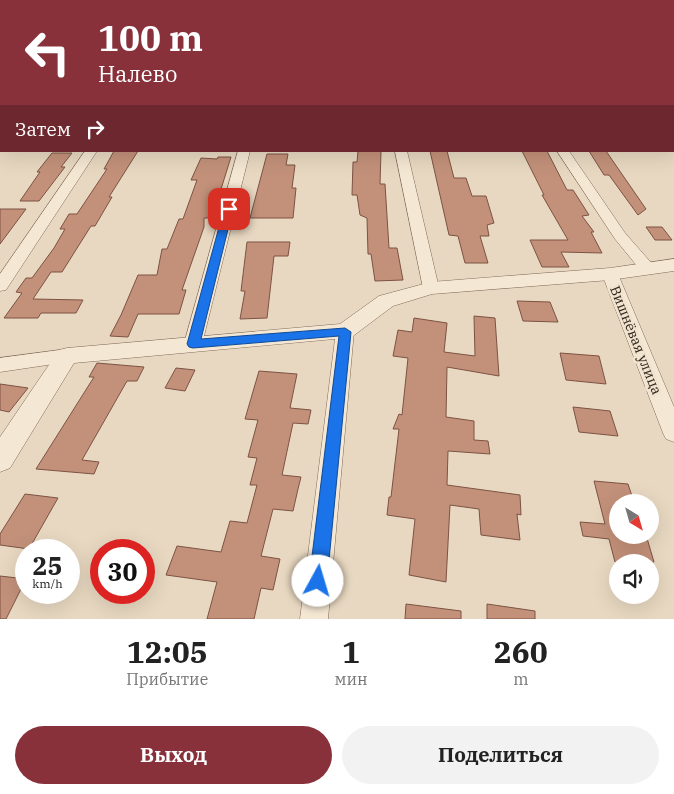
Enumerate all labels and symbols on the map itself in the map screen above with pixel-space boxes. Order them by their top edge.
pin [208,188,250,230]
street label: Вишнёвая улица [606,283,666,397]
north arrow [609,494,659,544]
speed limit sign: 30 [90,539,155,604]
position arrow [291,554,343,606]

